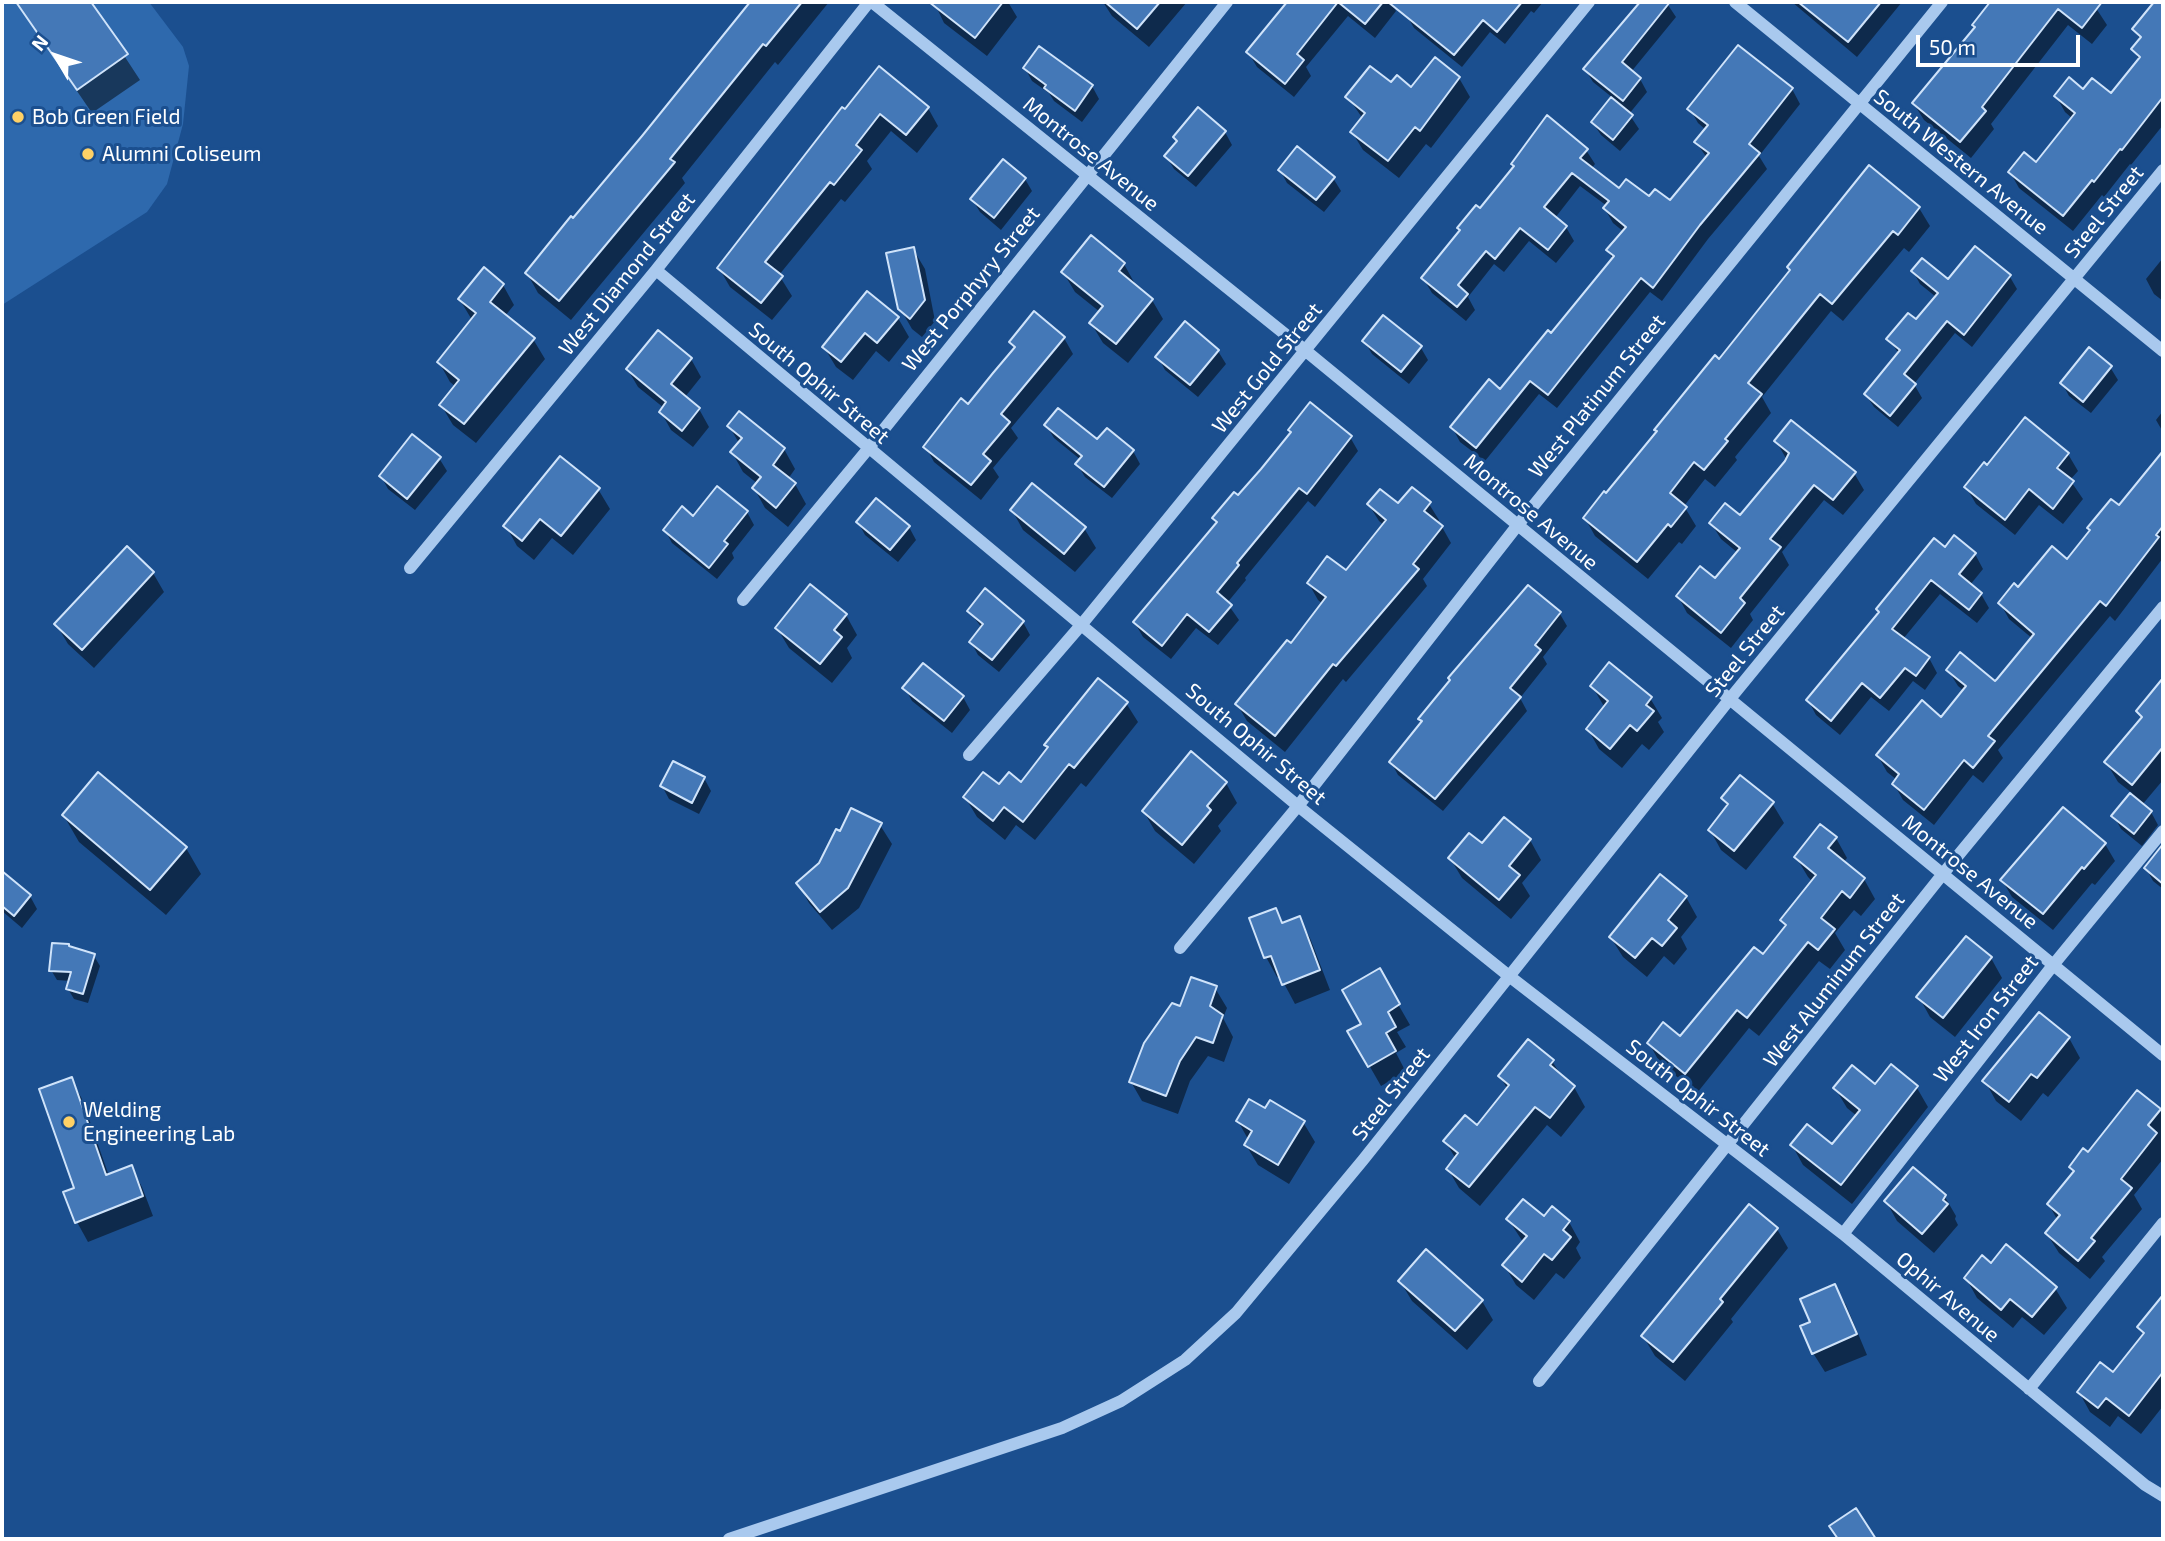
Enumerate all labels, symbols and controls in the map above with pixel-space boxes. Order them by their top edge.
north arrow [21,21,91,91]
scale bar [1920,21,2084,65]
text: N [26,30,53,55]
text: 50 m [1929,34,1976,59]
street label: South Western Avenue [1869,84,2053,240]
street label: Montrose Avenue [1018,91,1164,217]
place label: Bob Green Field [32,104,180,130]
marker: Bob Green Field [10,109,26,125]
place label: Alumni Coliseum [102,141,261,167]
marker: Alumni Coliseum [80,146,96,162]
street label: Steel Street [2059,161,2149,263]
street label: West Diamond Street [554,187,700,361]
street label: West Porphyry Street [897,201,1045,377]
street label: West Gold Street [1207,298,1327,438]
street label: West Platinum Street [1523,309,1671,483]
street label: South Ophir Street [744,317,894,449]
street label: Montrose Avenue [1459,448,1603,576]
street label: Steel Street [1700,600,1790,702]
street label: South Ophir Street [1181,678,1331,810]
street label: Montrose Avenue [1897,809,2043,935]
street label: West Aluminum Street [1758,888,1910,1072]
street label: West Iron Street [1928,950,2044,1088]
street label: South Ophir Street [1621,1034,1775,1162]
street label: Steel Street [1347,1042,1435,1146]
place label: Welding Engineering Lab [83,1097,235,1147]
marker: Welding Engineering Lab [61,1114,77,1130]
street label: Ophir Avenue [1891,1247,2005,1347]

